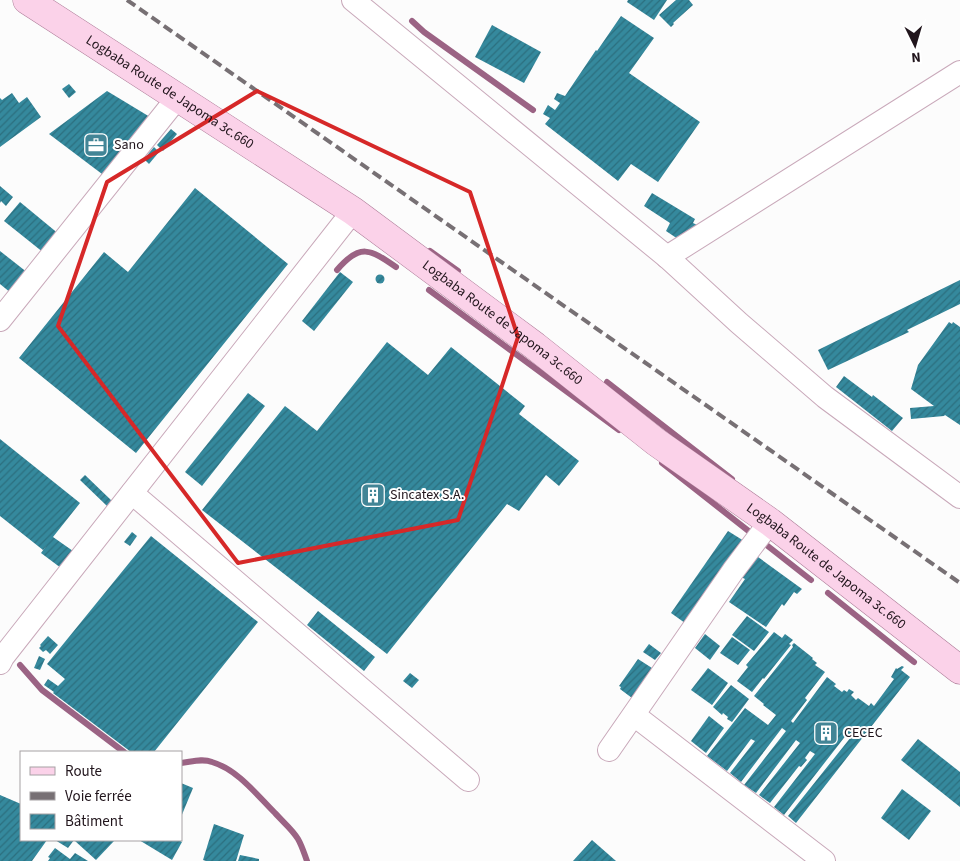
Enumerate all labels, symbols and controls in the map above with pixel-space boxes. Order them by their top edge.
north arrow [890,20,940,70]
street label: Logbaba Route de Japoma 3c.660 [82,31,258,154]
text: N [911,47,922,67]
office icon: Sano [83,132,109,158]
place label: Sano [114,135,144,155]
street label: Logbaba Route de Japoma 3c.660 [418,256,587,390]
building icon: Sincatex S.A. [360,482,386,508]
place label: Sincatex S.A. [390,485,464,505]
street label: Logbaba Route de Japoma 3c.660 [742,498,910,634]
building icon: CECEC [813,720,839,746]
place label: CECEC [844,723,883,743]
legend [20,751,182,841]
text: Route [65,761,102,782]
text: Voie ferrée [65,786,132,807]
text: Bâtiment [65,811,123,832]

